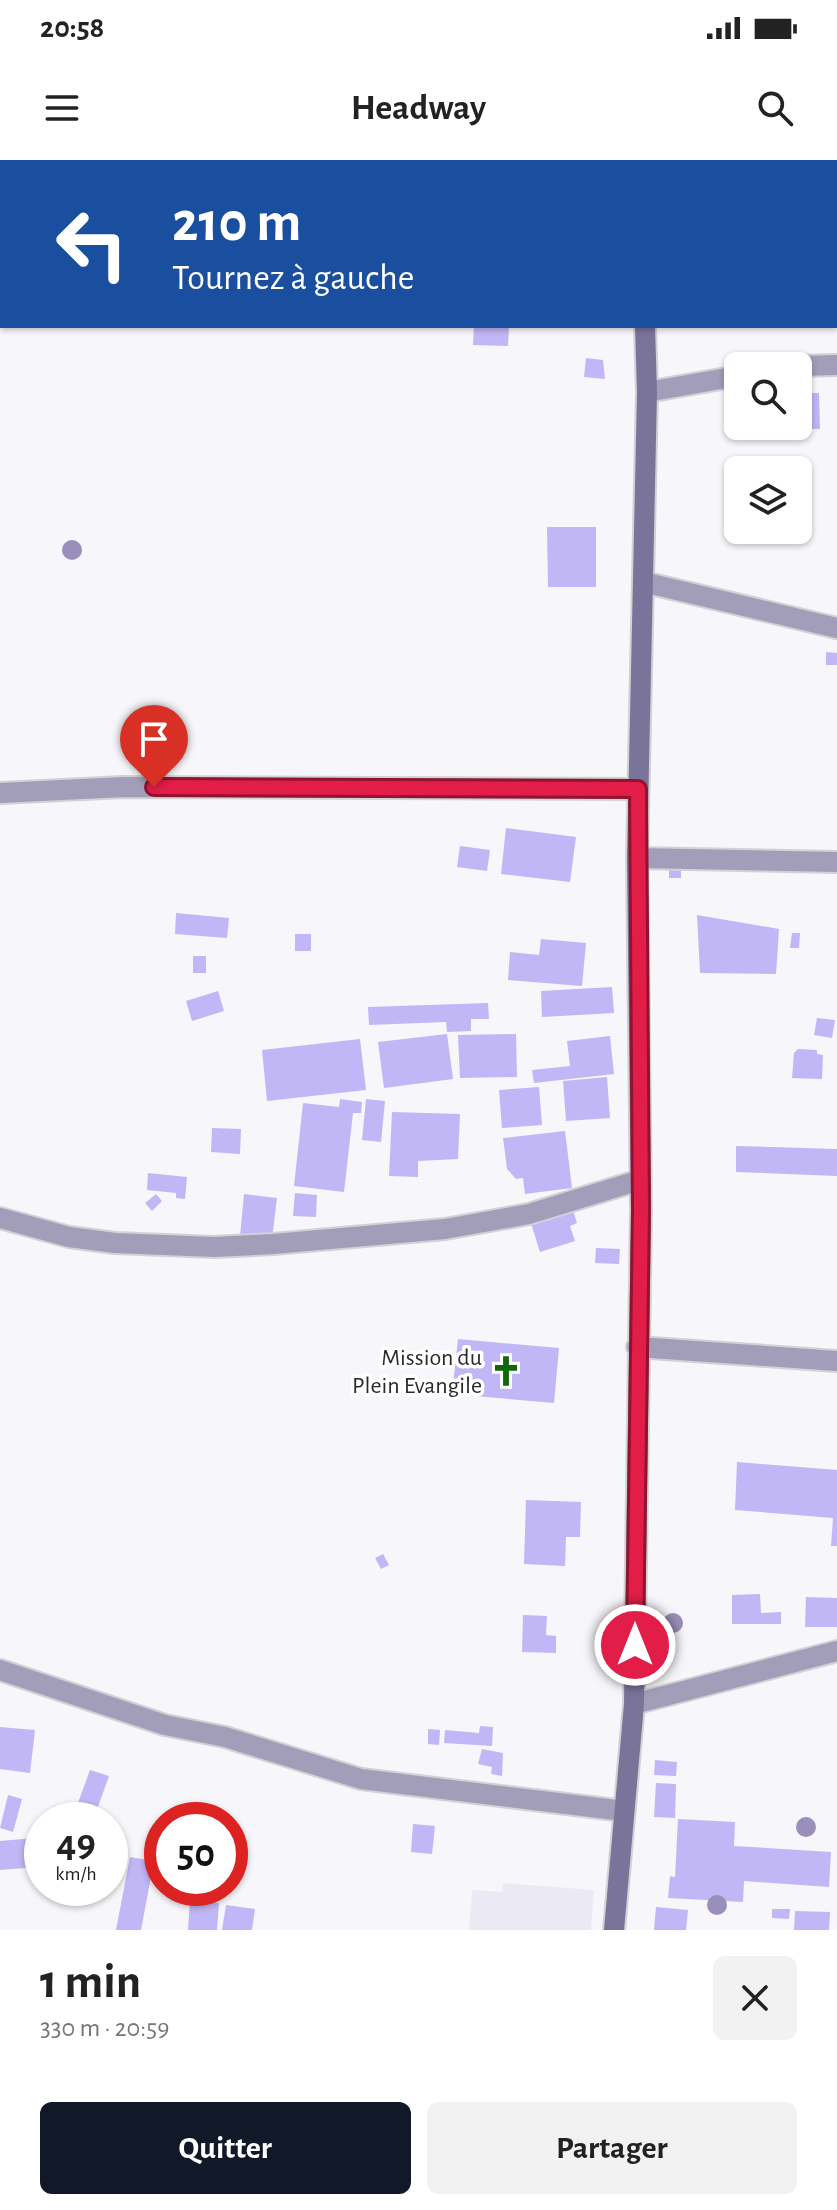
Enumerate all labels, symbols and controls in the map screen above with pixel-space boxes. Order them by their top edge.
text: 20:58 [40,13,104,43]
icon: menu [40,86,84,130]
icon: search [753,86,797,130]
text: Headway [351,90,486,126]
icon: left [40,192,144,296]
text: 210 m [172,195,301,251]
text: Tournez à gauche [172,260,414,296]
map controls [724,352,812,544]
button: search [724,352,812,440]
button: layers [724,456,812,544]
pin [120,705,188,787]
icon: arrive [132,717,176,761]
place label: Mission du Plein Evangile [352,1346,482,1398]
church icon: Mission du Plein Evangile [489,1354,523,1388]
position arrow [593,1603,677,1687]
speed limit sign: 50 [144,1802,248,1906]
text: 49 [56,1824,96,1864]
text: km/h [55,1864,97,1884]
button: close [713,1956,797,2040]
text: 1 min [40,1959,141,2007]
text: 330 m · 20:59 [40,2015,169,2041]
button: Quitter [40,2102,411,2194]
button: Partager [427,2102,797,2194]

